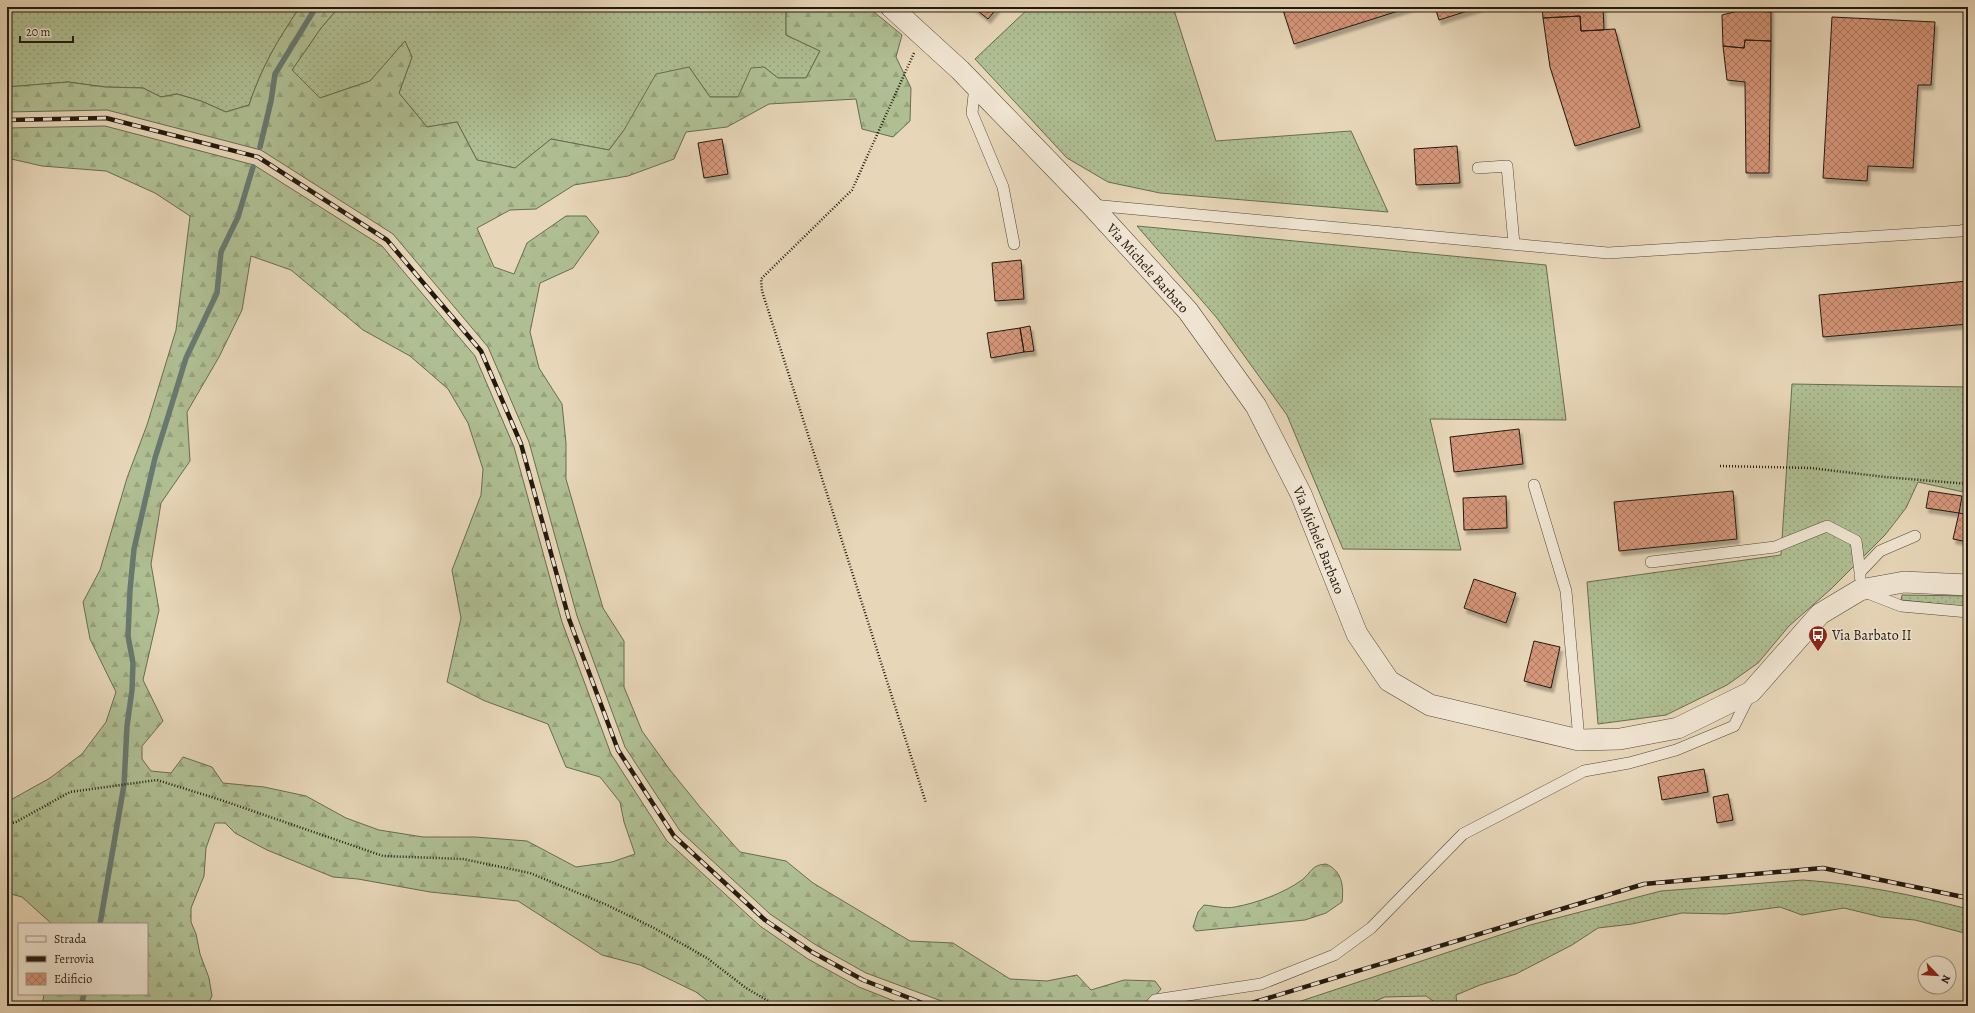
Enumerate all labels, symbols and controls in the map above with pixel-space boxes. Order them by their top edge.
scale bar [20,18,73,44]
text: 20 m [26,24,50,40]
street label: Via Michele Barbato [1102,219,1193,317]
street label: Via Michele Barbato [1288,483,1349,597]
bus stop icon: Via Barbato II [1807,624,1829,652]
place label: Via Barbato II [1831,626,1912,645]
legend [18,923,148,995]
text: Strada [54,931,87,947]
text: Ferrovia [54,951,95,967]
north arrow [1917,955,1957,995]
text: Edificio [54,971,92,987]
text: N [1937,972,1954,986]

